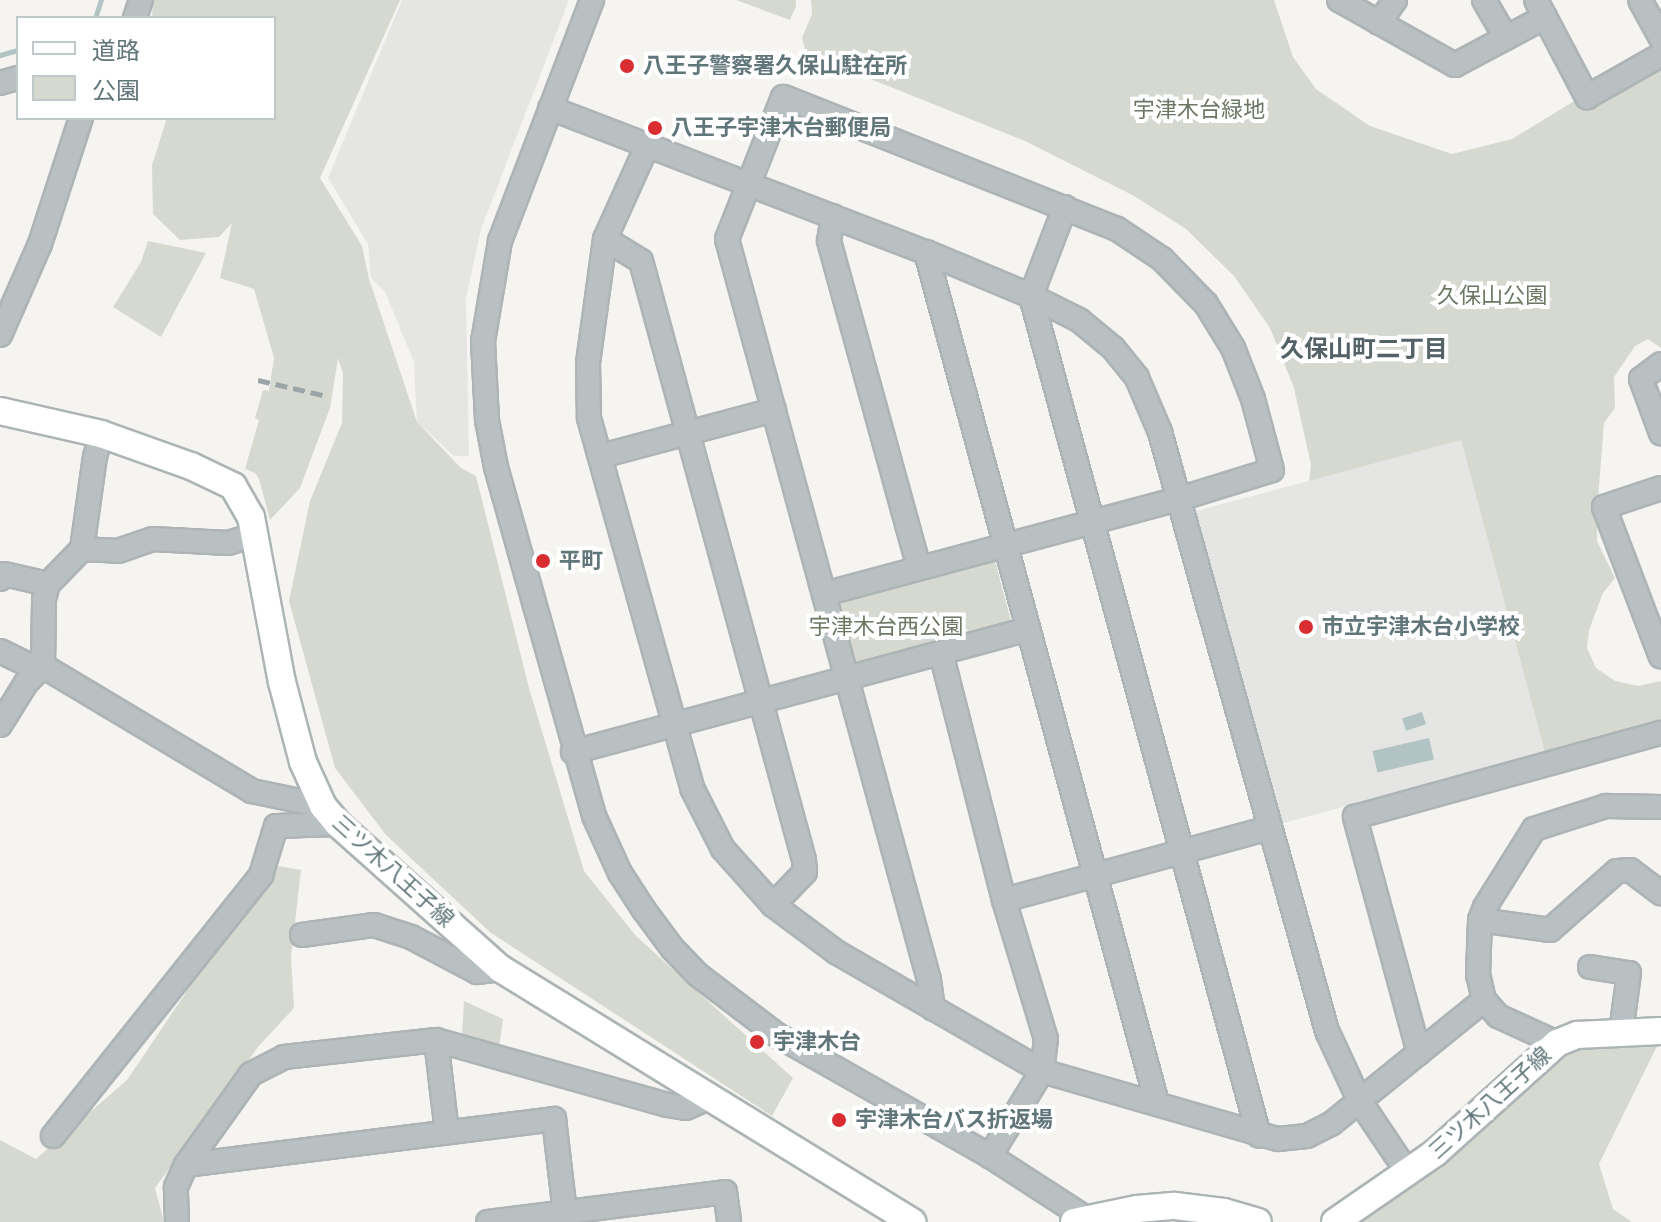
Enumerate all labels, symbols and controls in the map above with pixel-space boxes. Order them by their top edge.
legend [16,16,276,120]
text: 道路 [92,36,140,65]
place label: 八王子警察署久保山駐在所 [643,53,907,79]
marker: 八王子警察署久保山駐在所 [618,57,636,75]
text: 公園 [92,76,140,105]
park label: 宇津木台緑地 [1133,97,1265,123]
place label: 八王子宇津木台郵便局 [671,115,891,141]
marker: 八王子宇津木台郵便局 [646,119,664,137]
park label: 久保山公園 [1437,283,1547,309]
district label: 久保山町二丁目 [1280,335,1448,363]
place label: 平町 [559,548,603,574]
marker: 平町 [534,552,552,570]
park label: 宇津木台西公園 [809,614,963,640]
place label: 市立宇津木台小学校 [1322,614,1520,640]
marker: 市立宇津木台小学校 [1297,618,1315,636]
street label: 三ツ木八王子線 [327,810,459,932]
place label: 宇津木台 [773,1029,861,1055]
marker: 宇津木台 [748,1033,766,1051]
street label: 三ツ木八王子線 [1424,1042,1556,1164]
place label: 宇津木台バス折返場 [855,1107,1053,1133]
marker: 宇津木台バス折返場 [830,1111,848,1129]

